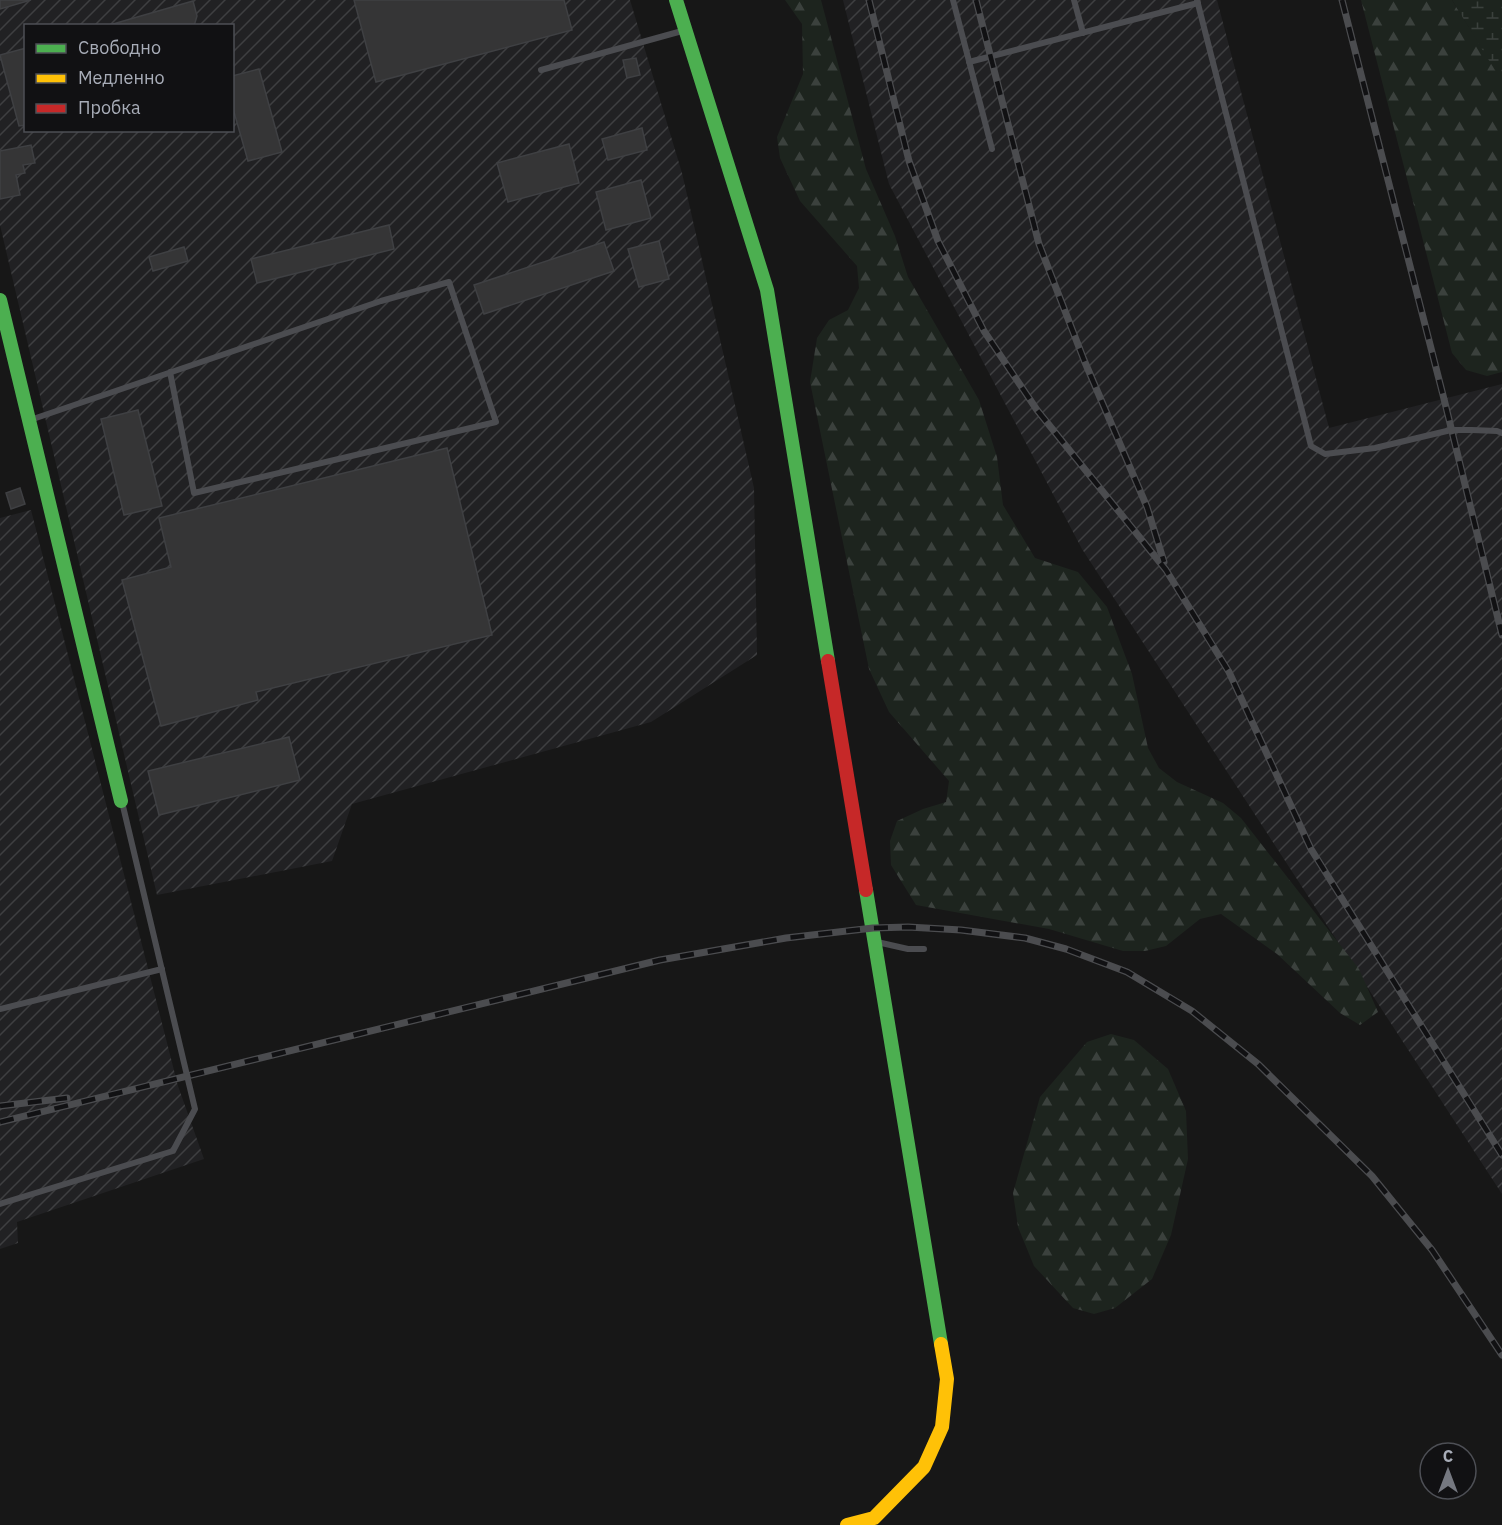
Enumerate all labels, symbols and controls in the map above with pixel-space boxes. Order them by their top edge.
legend [24,24,234,132]
text: Свободно [78,36,161,59]
text: Медленно [78,66,165,89]
text: Пробка [78,96,141,119]
north arrow [1418,1441,1478,1501]
text: С [1443,1446,1453,1466]

